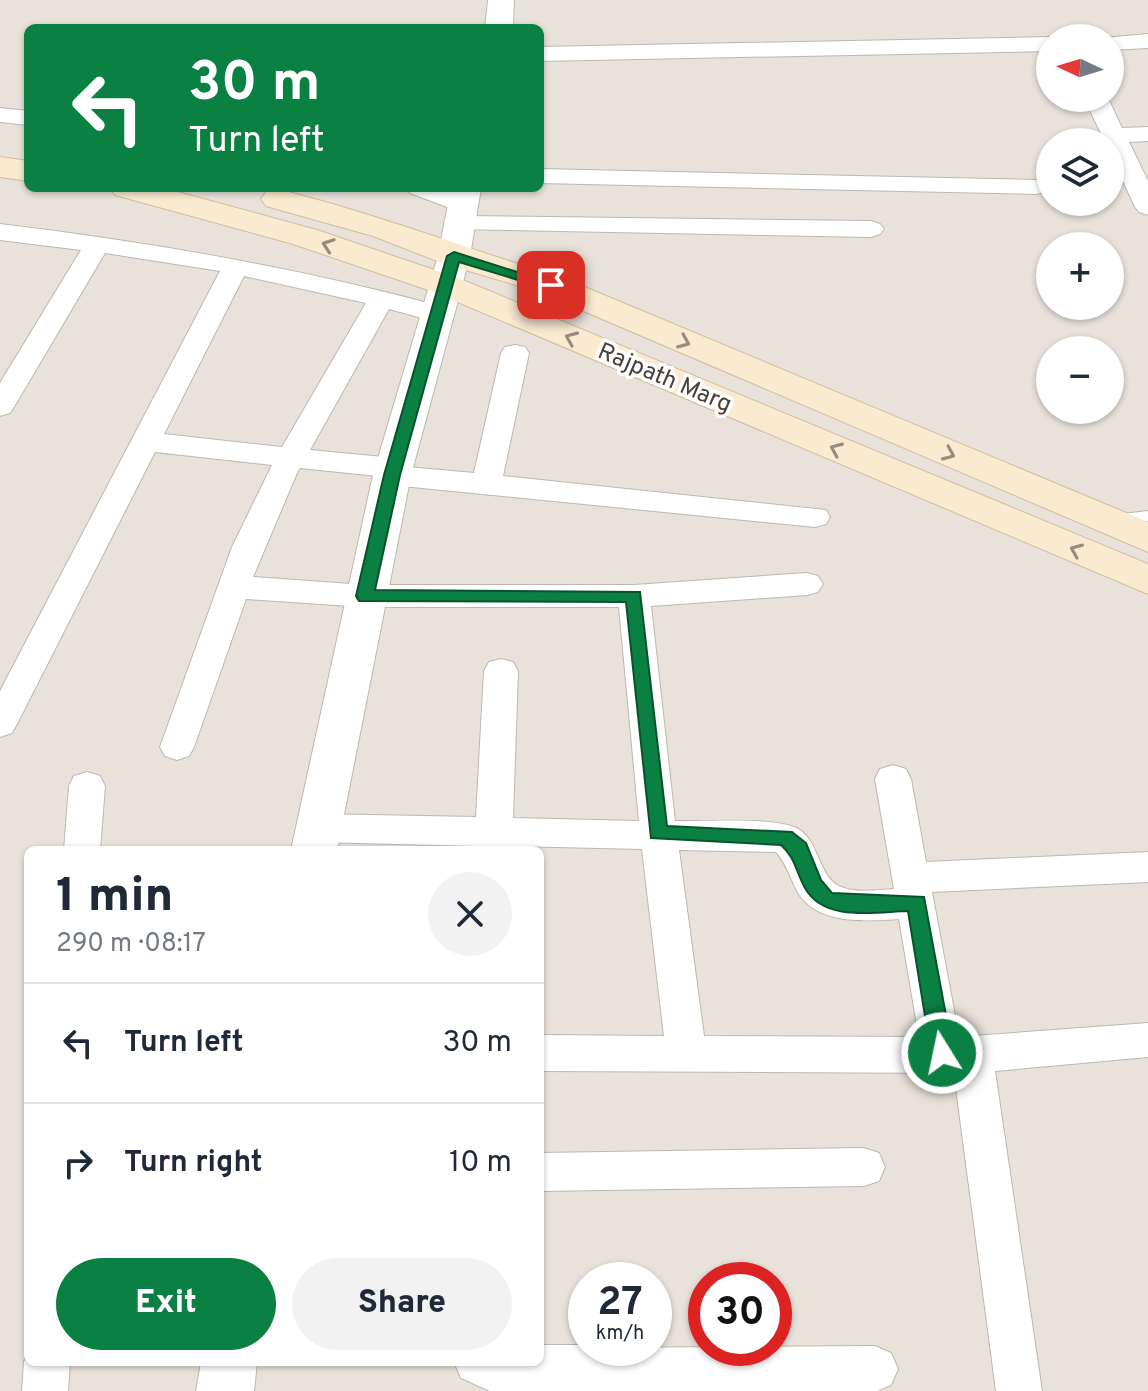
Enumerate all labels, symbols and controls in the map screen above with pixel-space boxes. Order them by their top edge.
north arrow [1036,24,1124,112]
map controls [1036,24,1124,424]
text: 30 m [188,50,321,120]
icon: left [56,56,160,160]
text: Turn left [188,119,325,165]
button: layers [1036,128,1124,216]
button: + [1036,232,1124,320]
one-way arrow [322,239,336,255]
pin [517,251,585,319]
icon: arrive [529,263,573,307]
one-way arrow [565,331,579,347]
one-way arrow [675,332,690,348]
button: − [1036,336,1124,424]
street label: Rajpath Marg [593,337,736,421]
one-way arrow [830,443,845,459]
one-way arrow [941,444,955,460]
one-way arrow [1070,544,1084,560]
text: 1 min [56,868,173,928]
button: close [428,872,512,956]
text: 290 m · 08:17 [56,928,206,961]
position arrow [900,1011,984,1095]
icon: left [56,1021,100,1065]
text: Turn left [124,1025,244,1062]
text: 30 m [443,1025,512,1062]
icon: right [56,1141,100,1185]
text: Turn right [124,1145,262,1182]
text: 10 m [449,1145,512,1182]
button: Exit [56,1258,276,1350]
button: Share [292,1258,512,1350]
speed limit sign: 30 [688,1262,792,1366]
text: 27 [597,1279,643,1329]
text: km/h [596,1321,644,1347]

